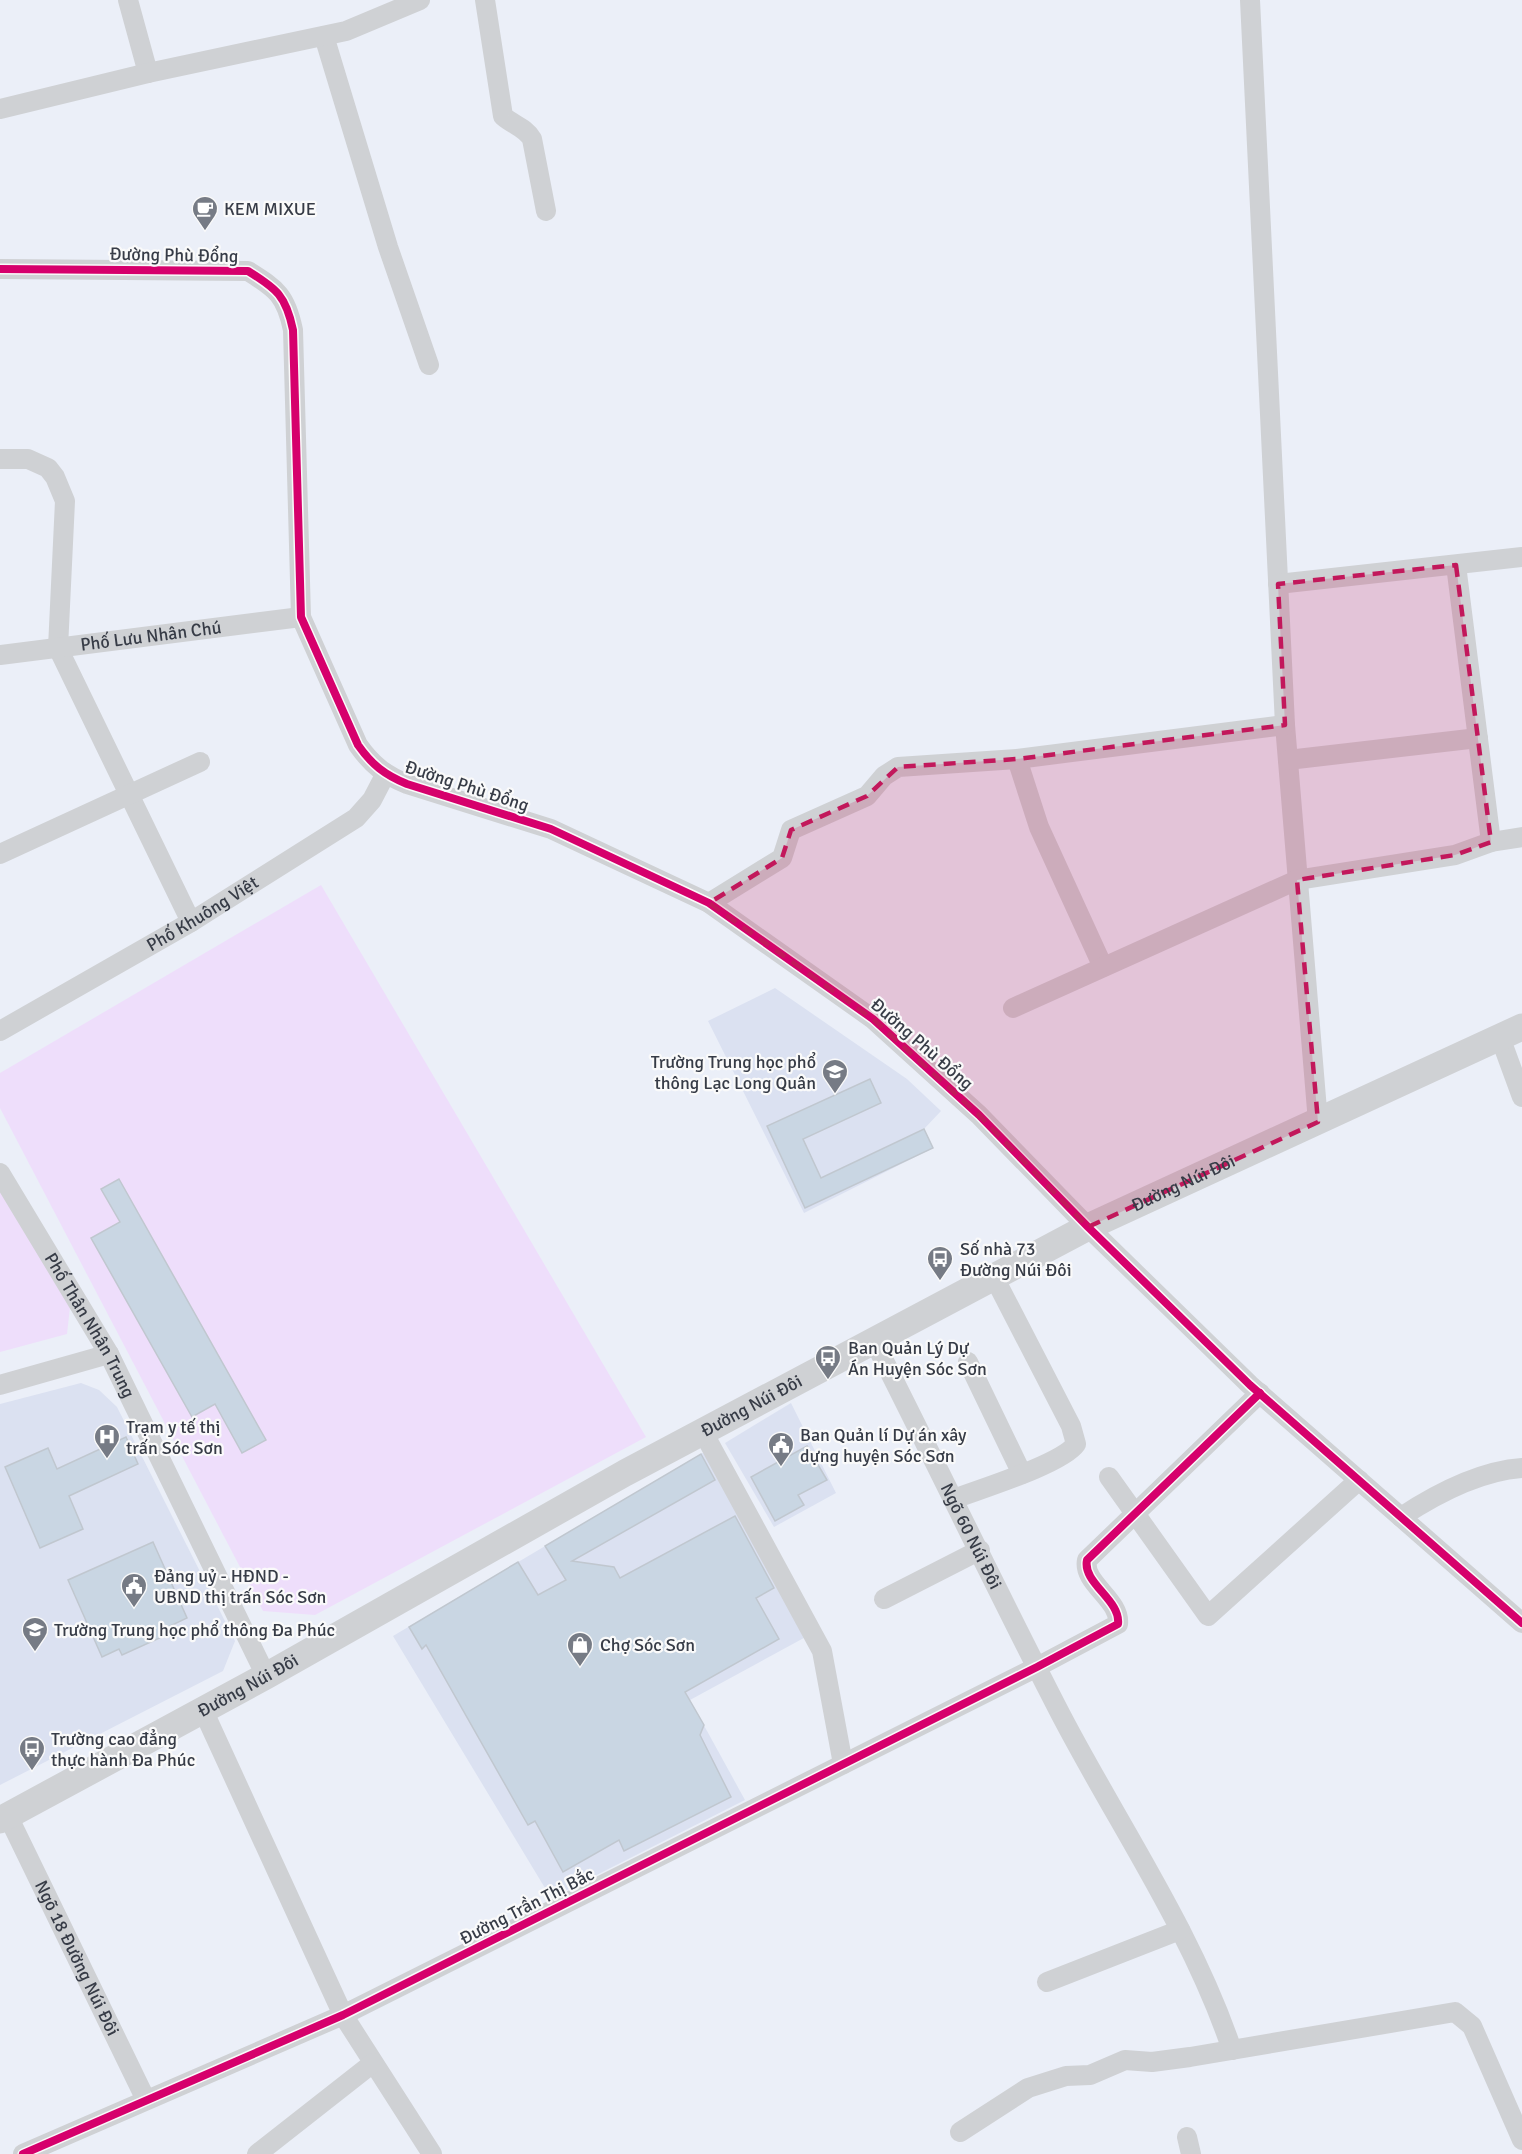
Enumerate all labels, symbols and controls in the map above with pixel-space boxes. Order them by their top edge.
cafe icon: KEM MIXUE [190,194,220,232]
place label: KEM MIXUE [224,198,316,220]
street label: Đường Phù Đổng [109,243,239,267]
street label: Phố Lưu Nhân Chú [79,616,223,656]
street label: Đường Phù Đổng [402,756,532,816]
street label: Phố Khuông Việt [143,871,262,956]
street label: Đường Phù Đổng [866,993,978,1095]
place label: Trường Trung học phổ thông Lạc Long Quân [651,1051,816,1094]
school or university icon: Trường Trung học phổ thông Lạc Long Quân [820,1057,850,1095]
street label: Đường Núi Đôi [1128,1150,1238,1216]
place label: Số nhà 73 Đường Núi Đôi [960,1238,1072,1281]
bus stop icon: Số nhà 73 Đường Núi Đôi [925,1244,955,1282]
street label: Phố Thân Nhân Trung [40,1249,140,1402]
place label: Ban Quản Lý Dự Án Huyện Sóc Sơn [848,1337,987,1380]
bus stop icon: Ban Quản Lý Dự Án Huyện Sóc Sơn [813,1343,843,1381]
street label: Đường Núi Đôi [697,1370,806,1442]
place label: Trạm y tế thị trấn Sóc Sơn [126,1416,223,1459]
hospital icon: Trạm y tế thị trấn Sóc Sơn [92,1422,122,1460]
place label: Ban Quản lí Dự án xây dựng huyện Sóc Sơn [800,1424,967,1467]
public building icon: Ban Quản lí Dự án xây dựng huyện Sóc Sơn [766,1430,796,1468]
street label: Ngõ 60 Núi Đôi [936,1479,1007,1593]
place label: Đảng uỷ - HĐND - UBND thị trấn Sóc Sơn [154,1565,326,1608]
public building icon: Đảng uỷ - HĐND - UBND thị trấn Sóc Sơn [119,1571,149,1609]
school or university icon: Trường Trung học phổ thông Đa Phúc [20,1615,50,1653]
place label: Trường Trung học phổ thông Đa Phúc [54,1619,335,1641]
shop icon: Chợ Sóc Sơn [565,1630,595,1668]
place label: Chợ Sóc Sơn [600,1634,695,1656]
street label: Đường Núi Đôi [194,1649,302,1722]
place label: Trường cao đẳng thực hành Đa Phúc [51,1728,195,1771]
bus stop icon: Trường cao đẳng thực hành Đa Phúc [17,1734,47,1772]
street label: Đường Trần Thị Bắc [456,1863,598,1949]
street label: Ngõ 18 Đường Núi Đôi [30,1877,124,2039]

